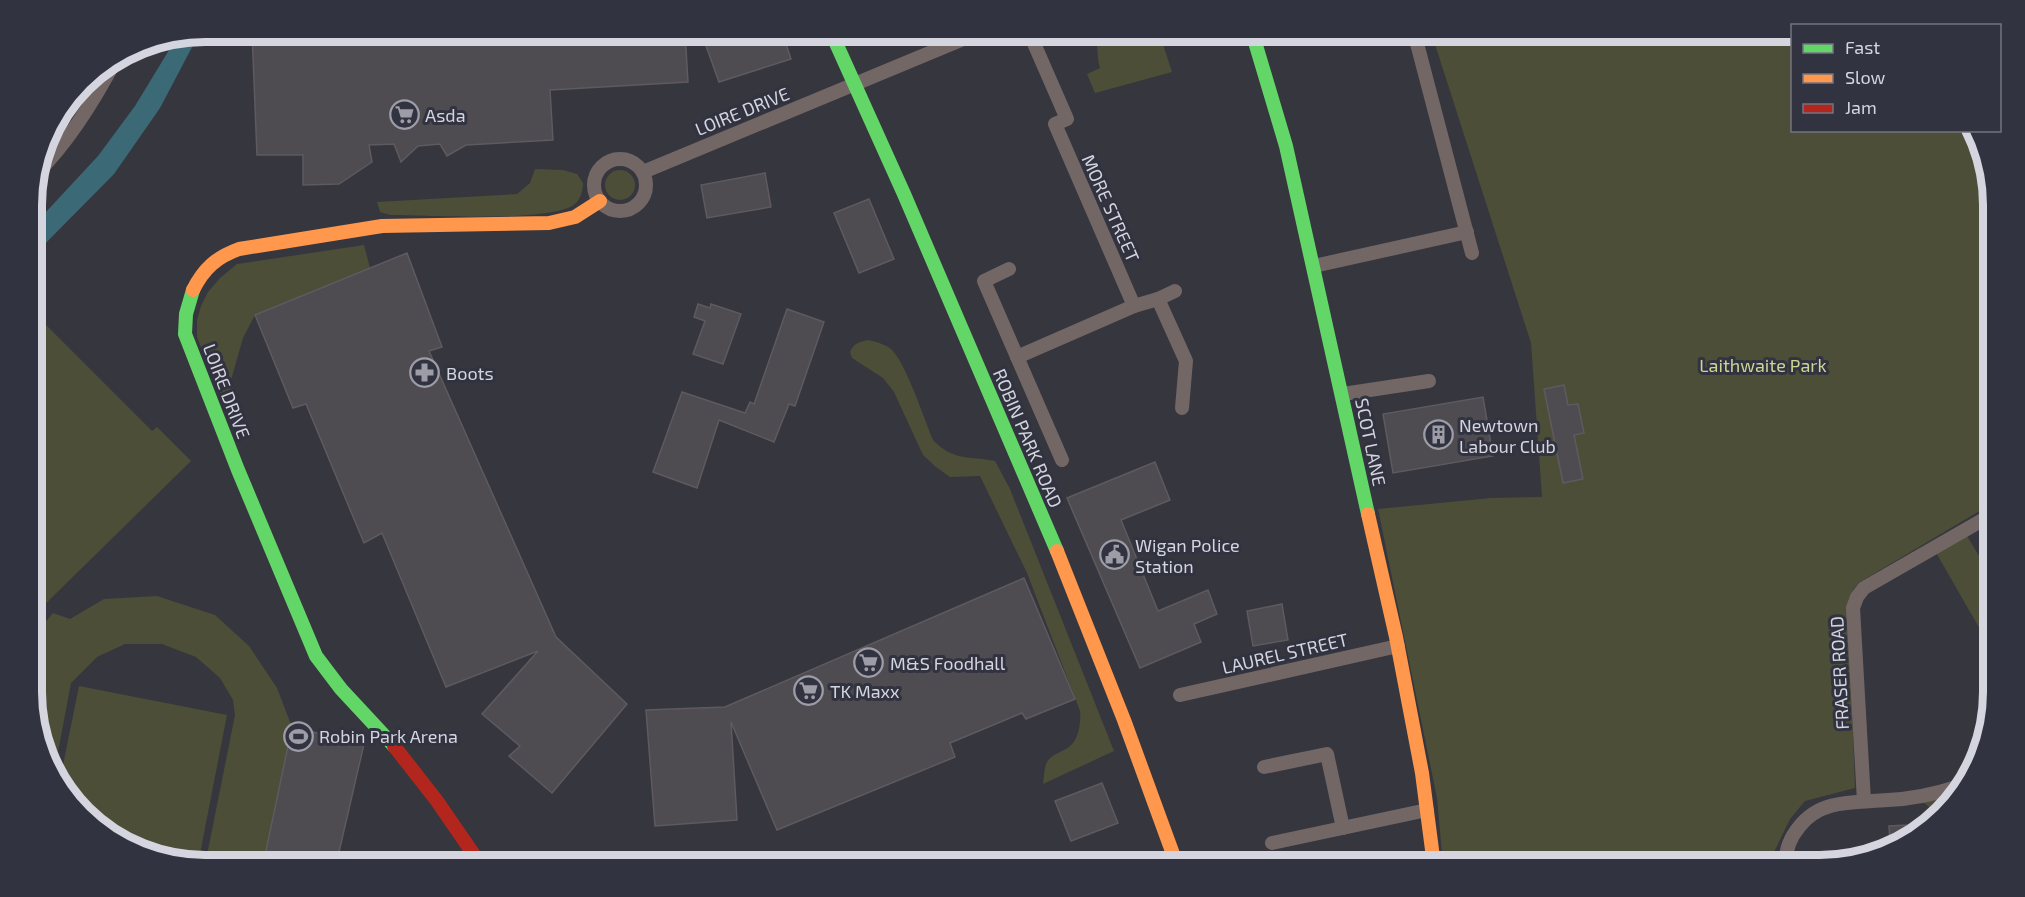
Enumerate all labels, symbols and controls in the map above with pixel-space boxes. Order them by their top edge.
legend [1791,24,2001,132]
text: Fast [1845,36,1880,58]
text: Slow [1845,66,1886,88]
street label: LOIRE DRIVE [692,82,792,140]
text: Jam [1845,96,1877,118]
supermarket icon: Asda [388,99,420,131]
place label: Asda [425,104,466,126]
street label: MORE STREET [1077,151,1145,266]
street label: LOIRE DRIVE [199,340,255,442]
park label: Laithwaite Park [1699,354,1827,376]
pharmacy icon: Boots [409,357,441,389]
place label: Boots [446,362,494,384]
street label: ROBIN PARK ROAD [989,365,1067,511]
street label: SCOT LANE [1351,396,1391,488]
place label: Newtown Labour Club [1459,414,1556,457]
building icon: Newtown Labour Club [1422,419,1454,451]
place label: Wigan Police Station [1135,534,1240,577]
public building icon: Wigan Police Station [1098,539,1130,571]
street label: FRASER ROAD [1825,616,1853,730]
street label: LAUREL STREET [1220,628,1351,678]
supermarket icon: M&S Foodhall [853,647,885,679]
place label: M&S Foodhall [890,652,1006,674]
supermarket icon: TK Maxx [793,675,825,707]
place label: TK Maxx [830,680,900,702]
sports icon: Robin Park Arena [282,720,314,752]
place label: Robin Park Arena [319,725,458,747]

